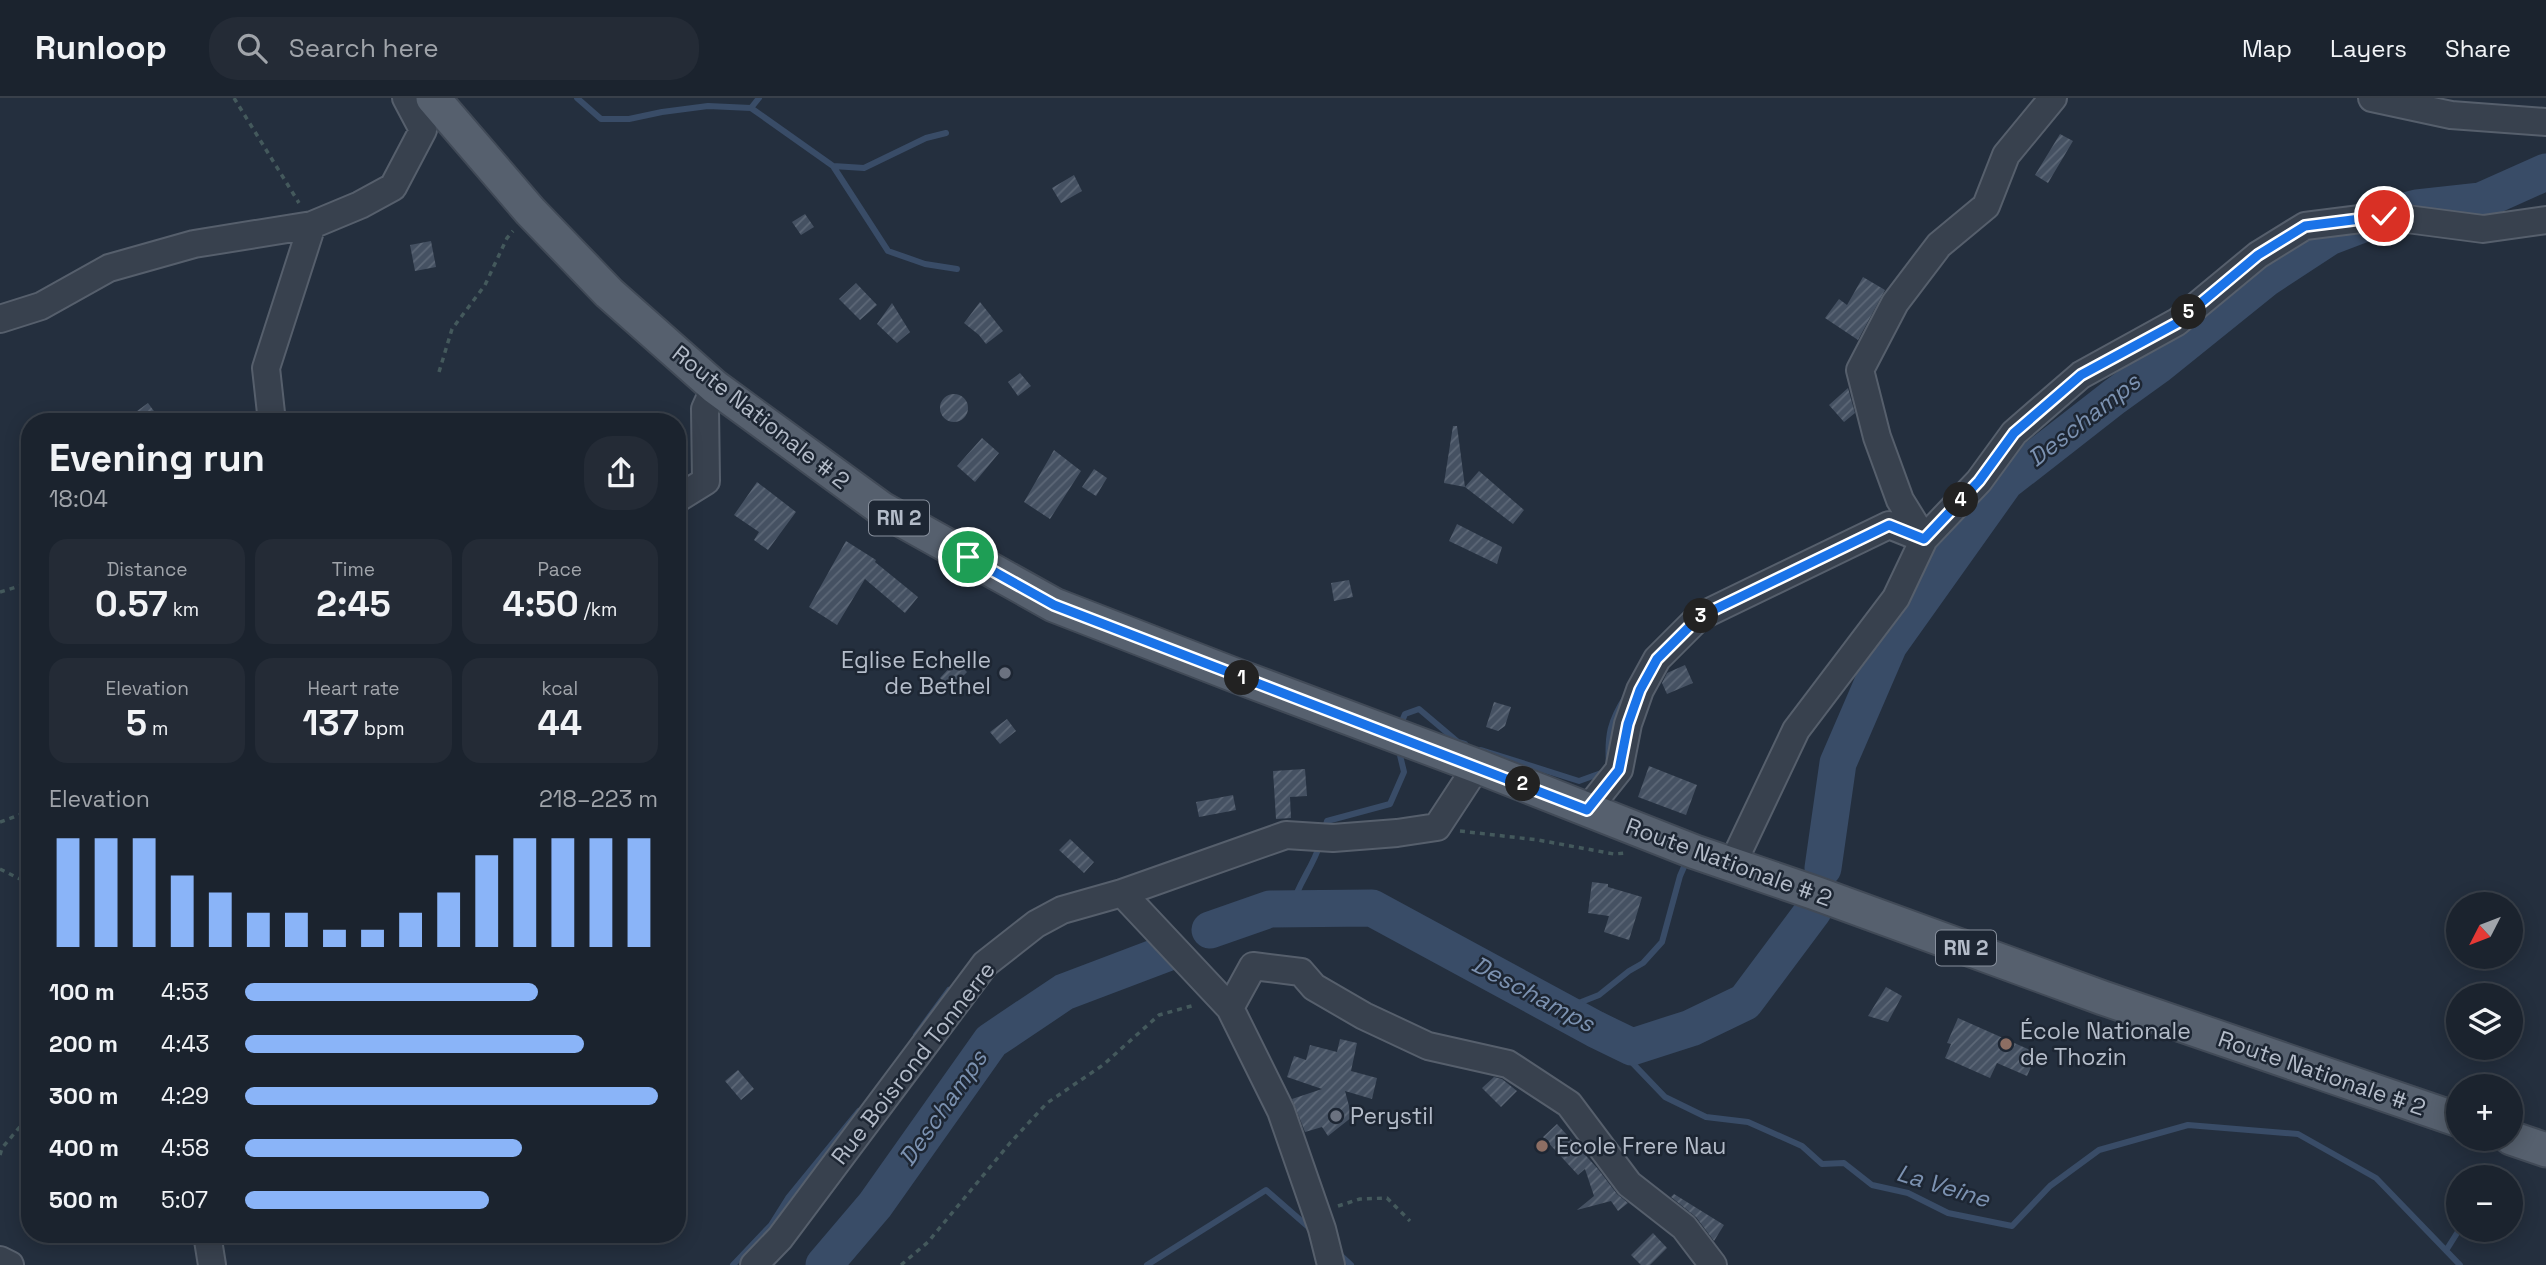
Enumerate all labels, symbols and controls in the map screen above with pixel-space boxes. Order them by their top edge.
search box [209,17,699,80]
text: Runloop [35,27,167,69]
icon: search [233,29,271,67]
text: Search here [289,31,439,65]
text: Map [2242,33,2292,64]
text: Layers [2330,33,2407,64]
text: Share [2445,33,2511,64]
pin [2354,186,2414,246]
icon: check [2365,197,2403,235]
pin: 5 [2172,294,2206,330]
text: 5 [2183,299,2194,324]
street label: Route Nationale # 2 [666,338,856,496]
water label: Deschamps [2021,365,2147,473]
text: Evening run [49,434,265,482]
button: share [584,436,658,510]
pin: 4 [1944,482,1979,518]
text: 18:04 [49,484,108,514]
text: 4 [1954,487,1967,512]
road number: RN 2 [869,500,929,536]
pin [938,527,998,587]
icon: arrive [949,538,987,576]
text: Distance [107,557,188,582]
text: Time [332,557,375,582]
text: Pace [538,557,582,582]
text: 0.57 [95,582,168,626]
text: 2:45 [316,582,391,626]
text: 4:50 [502,582,579,626]
text: km [168,597,199,622]
text: /km [579,597,617,622]
pin: 3 [1684,598,1718,634]
text: 3 [1695,603,1706,628]
place label: Eglise Echelle de Bethel [841,645,991,701]
pin: 1 [1224,660,1260,696]
marker: Eglise Echelle de Bethel [997,665,1013,681]
text: 1 [1237,665,1246,690]
text: Elevation [106,676,189,701]
text: Heart rate [307,676,400,701]
text: kcal [541,676,578,701]
text: 5 [126,701,147,745]
text: 137 [302,701,359,745]
text: 44 [538,701,582,745]
text: m [147,716,168,741]
text: bpm [359,716,405,741]
pin: 2 [1506,766,1540,802]
text: 2 [1517,771,1528,796]
text: Elevation [49,784,150,814]
text: 218–223 m [539,784,658,814]
street label: Route Nationale # 2 [1622,811,1836,913]
north arrow [2446,892,2524,970]
map controls [2446,892,2523,1242]
road number: RN 2 [1936,930,1996,966]
water label: Deschamps [1467,948,1601,1039]
street label: Rue Boisrond Tonnerre [824,955,1002,1171]
text: 100 m [49,977,115,1007]
text: 4:53 [161,977,209,1007]
button: layers [2446,983,2523,1060]
place label: École Nationale de Thozin [2020,1016,2191,1072]
street label: Route Nationale # 2 [2214,1023,2430,1123]
text: 200 m [49,1029,118,1059]
text: 4:43 [161,1029,209,1059]
marker: École Nationale de Thozin [1998,1036,2014,1052]
water label: Deschamps [891,1043,995,1172]
button: + [2446,1074,2523,1151]
text: 300 m [49,1081,118,1111]
text: 4:29 [161,1081,209,1111]
place label: Perystil [1350,1101,1434,1131]
marker: Perystil [1328,1108,1344,1124]
place label: Ecole Frere Nau [1556,1131,1726,1161]
text: 400 m [49,1133,119,1163]
text: 4:58 [161,1133,209,1163]
marker: Ecole Frere Nau [1534,1138,1550,1154]
water label: La Veine [1893,1157,1994,1215]
button: − [2446,1165,2523,1242]
text: 500 m [49,1185,118,1215]
text: 5:07 [161,1185,208,1215]

